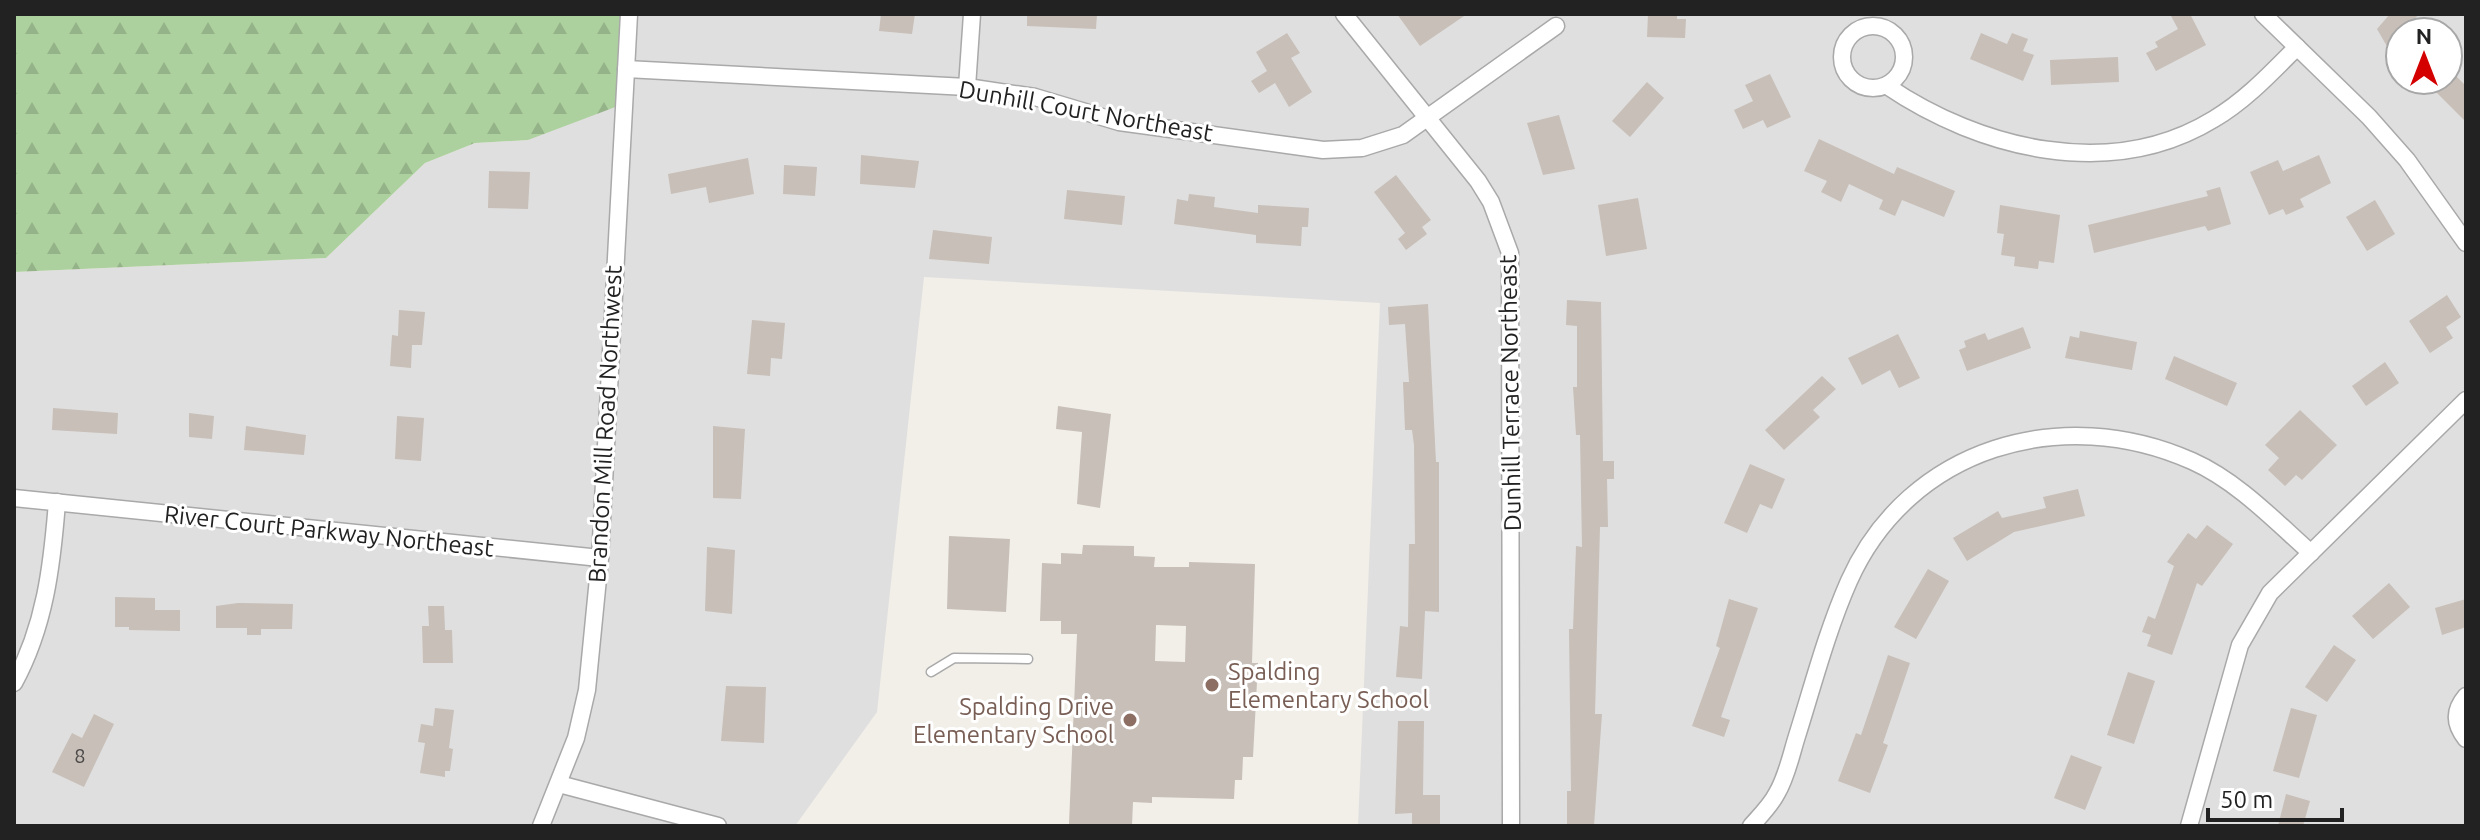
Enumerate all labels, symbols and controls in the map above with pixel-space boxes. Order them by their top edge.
north arrow [2384,16,2464,96]
text: N [2416,23,2432,48]
street label: Dunhill Court Northeast [957,75,1216,147]
street label: Dunhill Terrace Northeast [1494,254,1526,532]
street label: Brandon Mill Road Northwest [583,264,627,584]
street label: River Court Parkway Northeast [163,500,496,562]
place label: Spalding Elementary School [1228,658,1429,713]
marker: Spalding Elementary School [1203,676,1221,694]
place label: Spalding Drive Elementary School [913,693,1114,748]
marker: Spalding Drive Elementary School [1121,711,1139,729]
house number: 8 [74,744,86,767]
scale bar [2208,772,2342,822]
text: 50 m [2220,786,2273,813]

